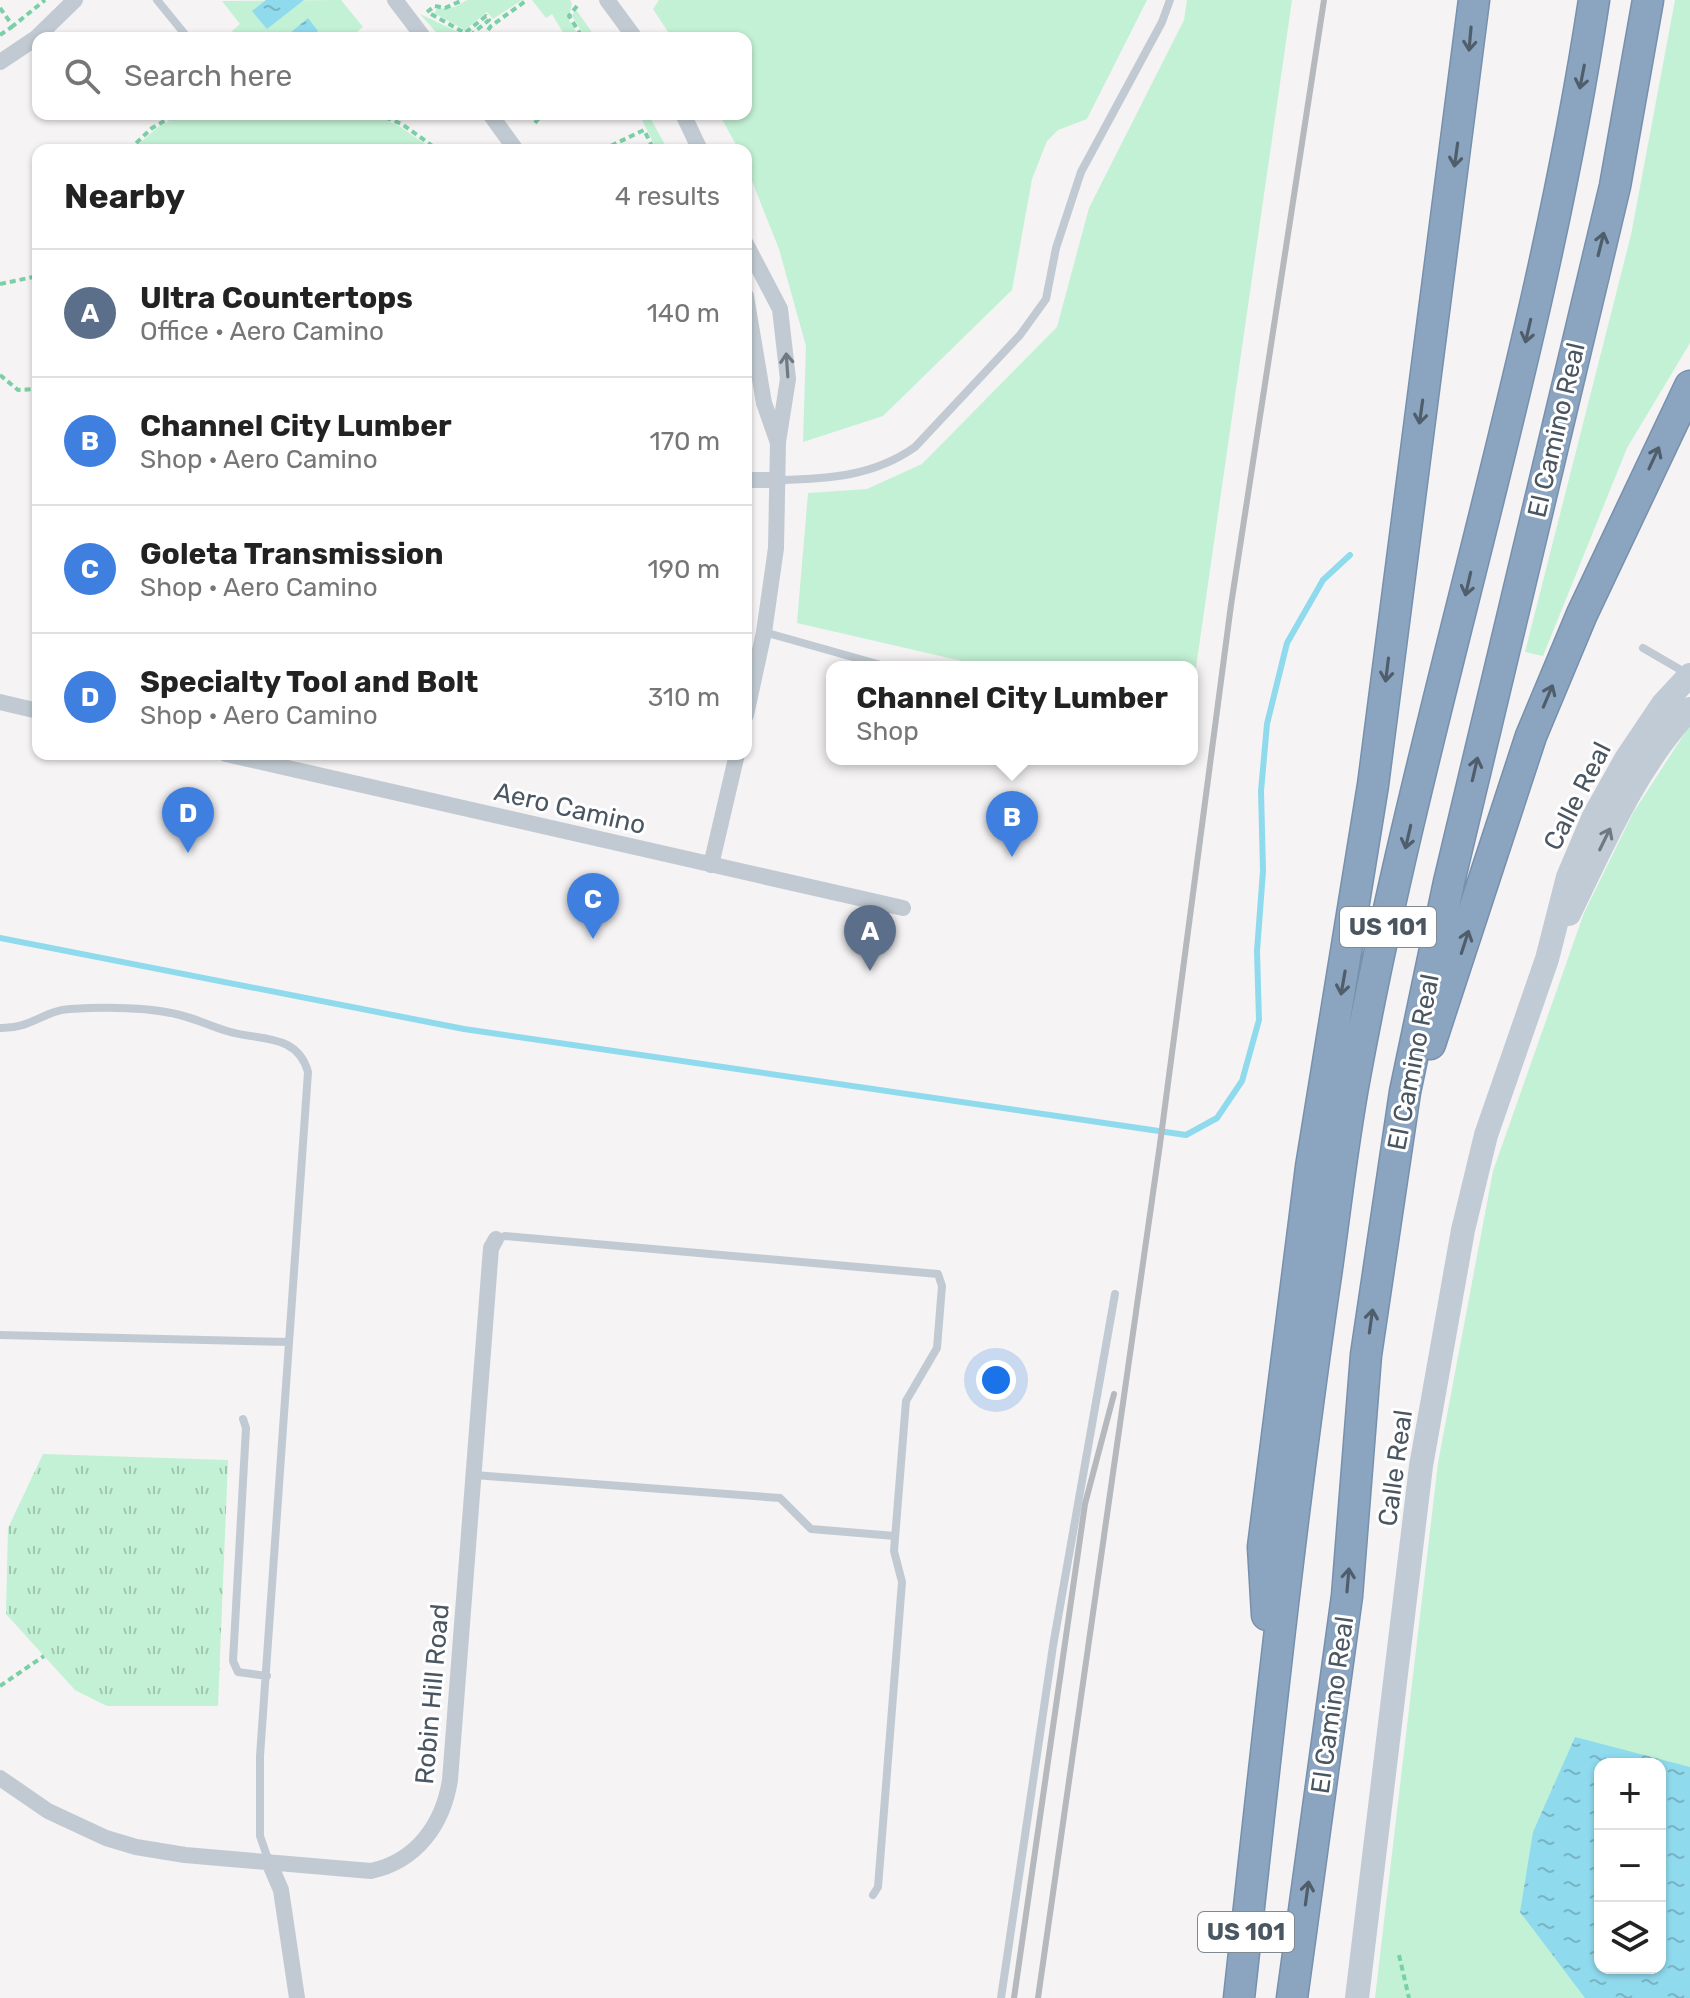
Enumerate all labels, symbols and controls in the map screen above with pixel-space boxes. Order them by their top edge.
one-way arrow [1463,25,1478,52]
search box [32,32,752,120]
icon: search [60,54,104,98]
text: Search here [124,58,292,94]
one-way arrow [1573,64,1588,89]
one-way arrow [1448,142,1463,167]
text: Nearby [64,176,185,217]
text: 4 results [615,181,720,212]
one-way arrow [1594,232,1609,258]
text: Ultra Countertops [140,280,413,316]
text: A [81,298,99,329]
text: 140 m [647,298,720,329]
text: Office · Aero Camino [140,316,384,347]
one-way arrow [1520,318,1535,344]
street label: El Camino Real [1521,340,1592,521]
one-way arrow [779,352,794,379]
one-way arrow [1413,399,1428,425]
text: Channel City Lumber [140,408,452,444]
text: B [81,426,99,457]
text: 170 m [650,426,720,457]
text: Shop · Aero Camino [140,444,378,475]
one-way arrow [1647,447,1662,471]
text: Goleta Transmission [140,536,443,572]
text: C [81,554,99,585]
text: 190 m [647,554,720,585]
one-way arrow [1459,571,1474,597]
text: Shop · Aero Camino [140,572,378,603]
one-way arrow [1380,656,1395,683]
popup [826,661,1198,765]
text: Specialty Tool and Bolt [140,664,478,700]
text: Channel City Lumber [856,680,1168,716]
text: D [81,682,99,713]
text: 310 m [648,682,720,713]
one-way arrow [1542,684,1557,709]
text: Shop · Aero Camino [140,700,378,731]
text: Shop [856,716,919,747]
street label: Calle Real [1537,737,1618,856]
one-way arrow [1468,757,1483,783]
street label: Aero Camino [491,776,649,841]
pin: D [162,787,214,853]
pin: B [986,791,1038,857]
one-way arrow [1400,824,1415,850]
one-way arrow [1598,827,1614,851]
pin: C [567,873,619,939]
pin: A [844,905,896,971]
road number: US 101 [1340,907,1436,947]
one-way arrow [1459,930,1473,955]
one-way arrow [1334,970,1349,995]
street label: El Camino Real [1381,971,1446,1153]
one-way arrow [1364,1309,1379,1334]
your location [976,1360,1016,1400]
street label: Calle Real [1372,1408,1419,1528]
one-way arrow [1341,1567,1356,1594]
street label: Robin Hill Road [409,1602,456,1786]
street label: El Camino Real [1305,1614,1360,1796]
map controls [1594,1758,1666,1974]
button: + [1594,1758,1666,1830]
button: − [1594,1830,1666,1902]
one-way arrow [1299,1880,1314,1907]
button: layers [1594,1902,1666,1974]
road number: US 101 [1198,1912,1294,1952]

